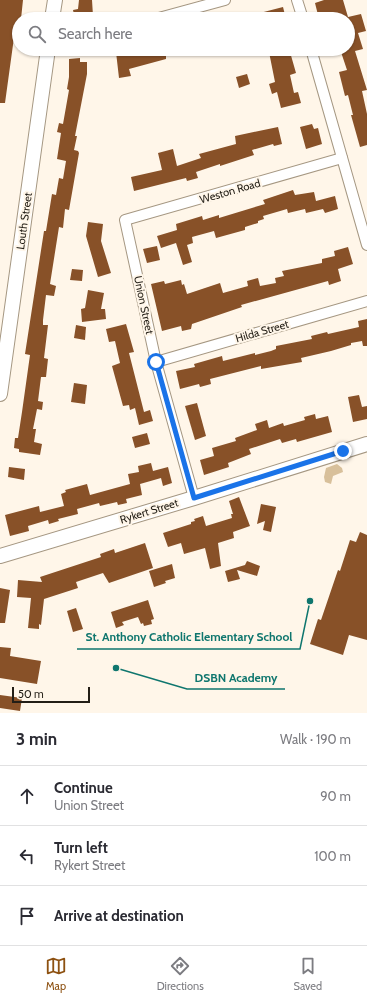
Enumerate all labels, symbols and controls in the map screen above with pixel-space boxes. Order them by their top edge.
search box [12,12,355,56]
icon: search [26,23,48,45]
text: Search here [58,25,133,43]
street label: Weston Road [198,176,262,206]
street label: Louth Street [13,191,35,251]
street label: Union Street [131,275,157,336]
street label: Hilda Street [234,317,290,345]
route start [147,353,165,371]
route end [334,442,352,460]
street label: Rykert Street [118,495,180,527]
callout: St. Anthony Catholic Elementary School [77,625,300,649]
text: St. Anthony Catholic Elementary School [86,629,292,644]
callout: DSBN Academy [187,665,285,689]
text: DSBN Academy [195,670,278,685]
scale bar [12,685,90,704]
text: 50 m [18,687,44,701]
text: 3 min [16,729,57,749]
text: Walk · 190 m [280,731,351,747]
text: Continue [54,779,113,797]
icon: ahead [16,785,38,807]
text: 90 m [320,788,351,804]
text: Union Street [54,797,124,813]
text: Turn left [54,839,108,857]
icon: left [16,845,38,867]
text: 100 m [314,848,351,864]
text: Rykert Street [54,857,125,873]
icon: arrive [16,905,38,927]
text: Arrive at destination [54,907,184,925]
tab: Map [45,955,67,993]
tab: Directions [157,955,204,993]
tab: Saved [294,955,322,993]

